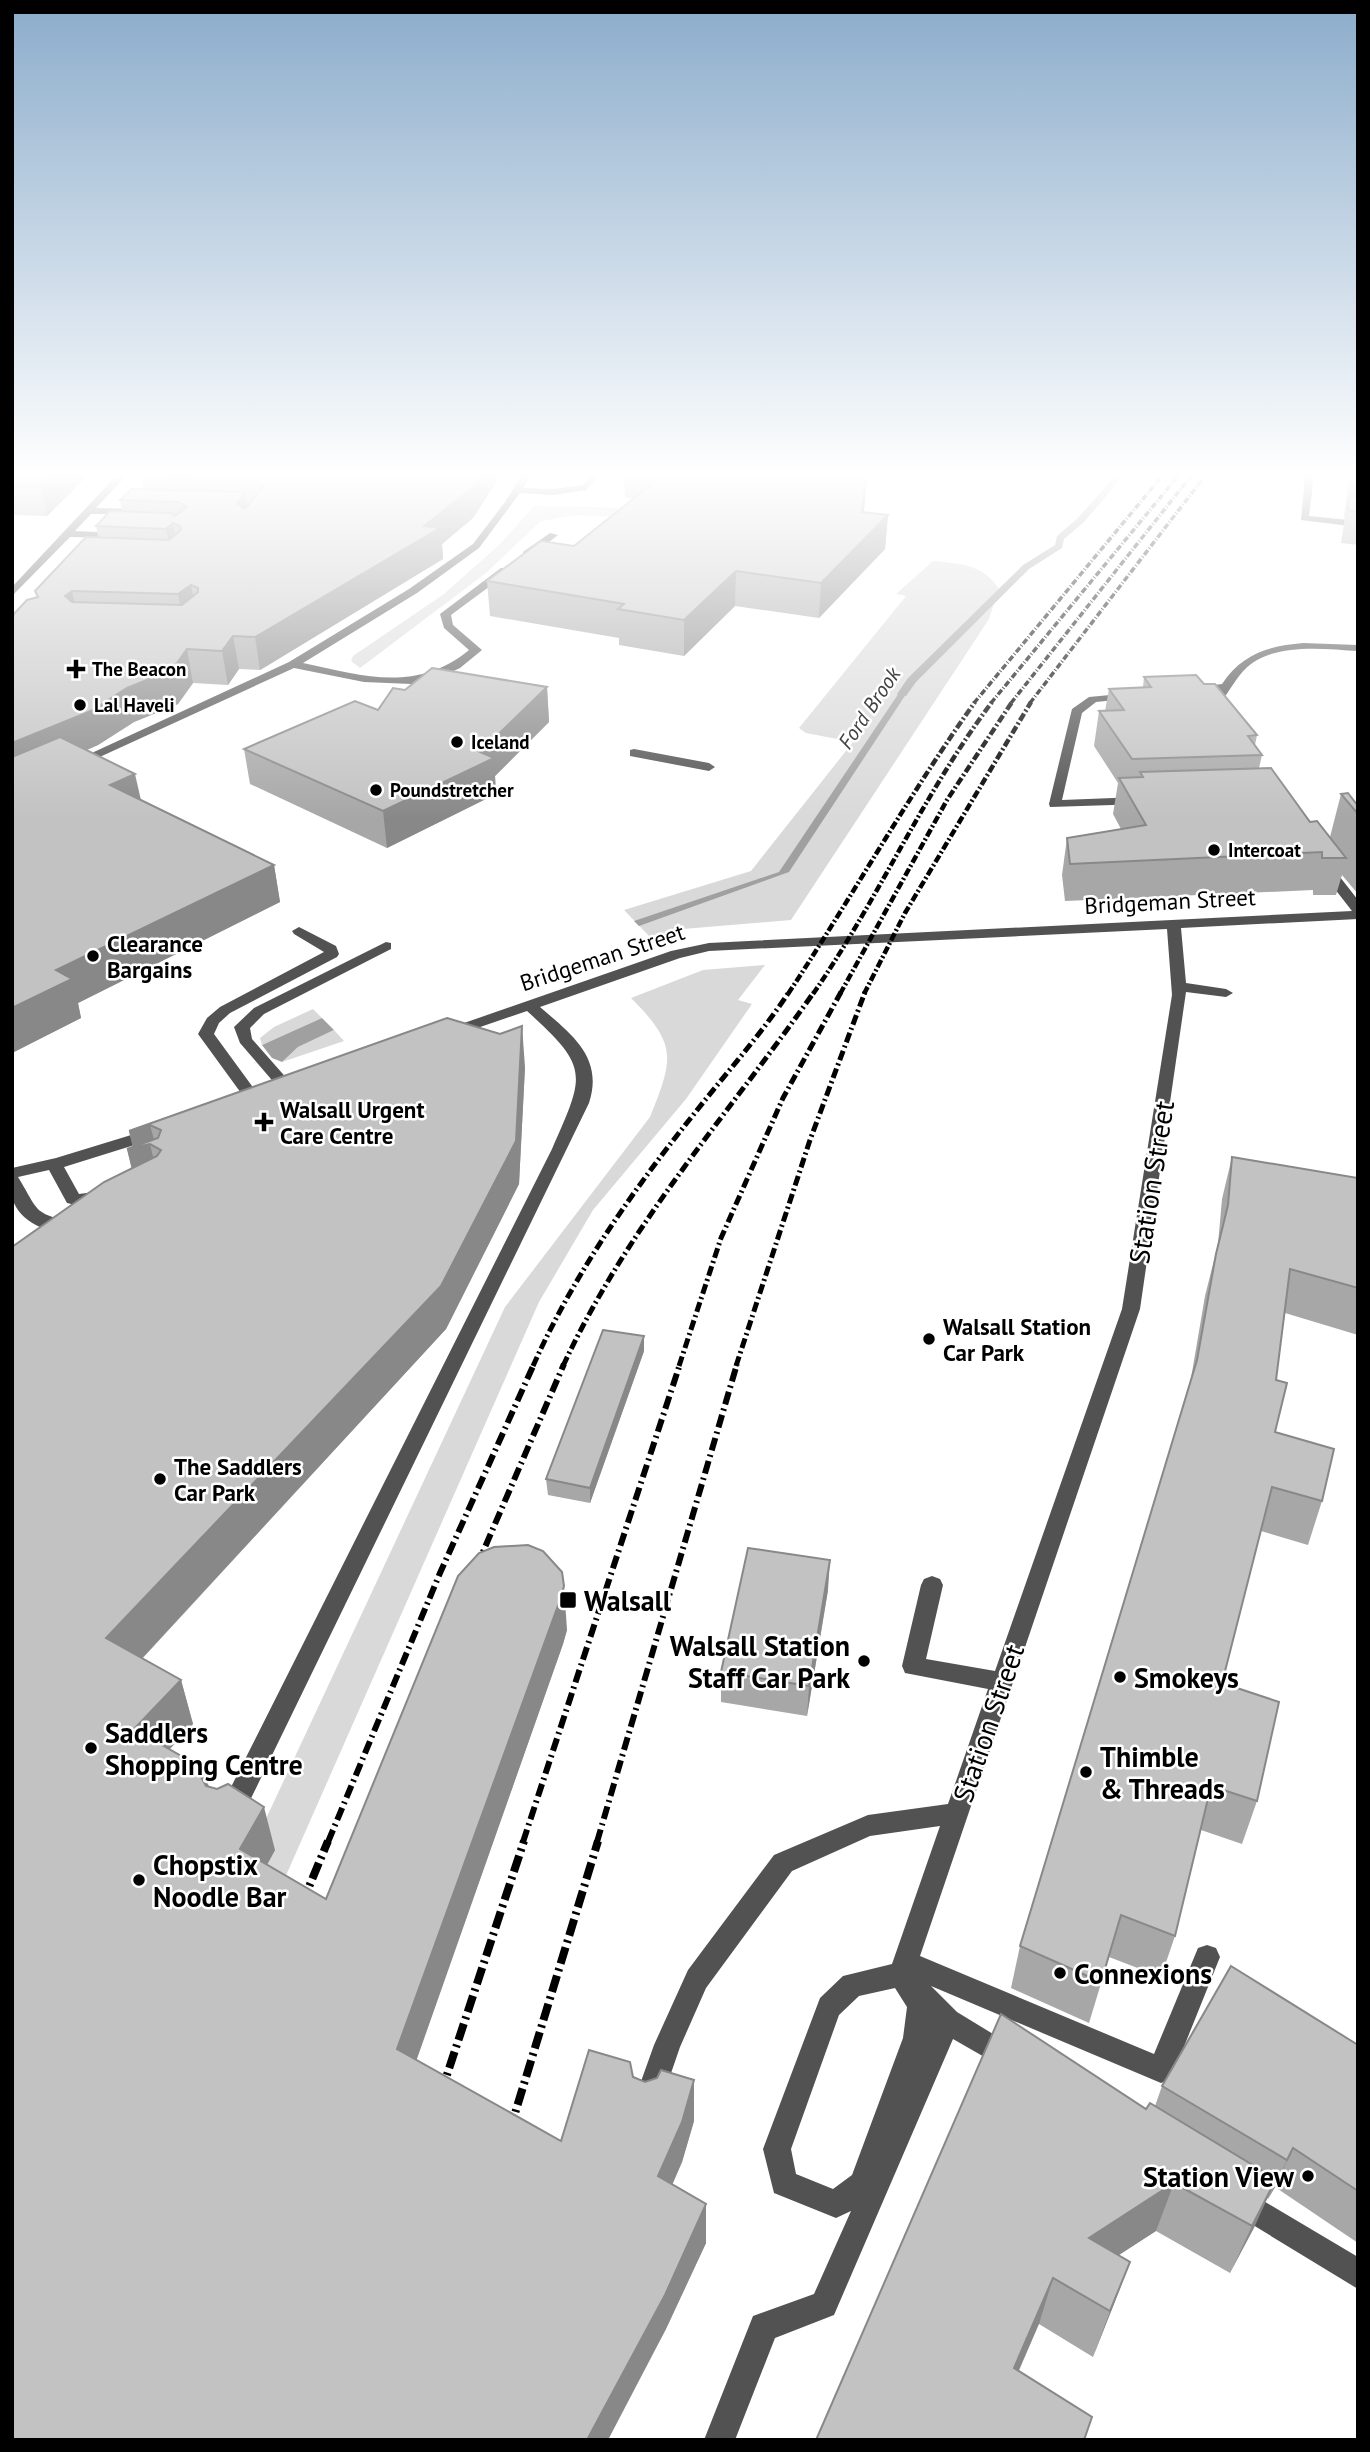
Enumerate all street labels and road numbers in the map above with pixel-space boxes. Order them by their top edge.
street label: Bridgeman Street [1084,882,1257,920]
street label: Bridgeman Street [516,917,688,997]
street label: Station Street [1120,1097,1182,1266]
street label: Station Street [944,1639,1032,1807]

